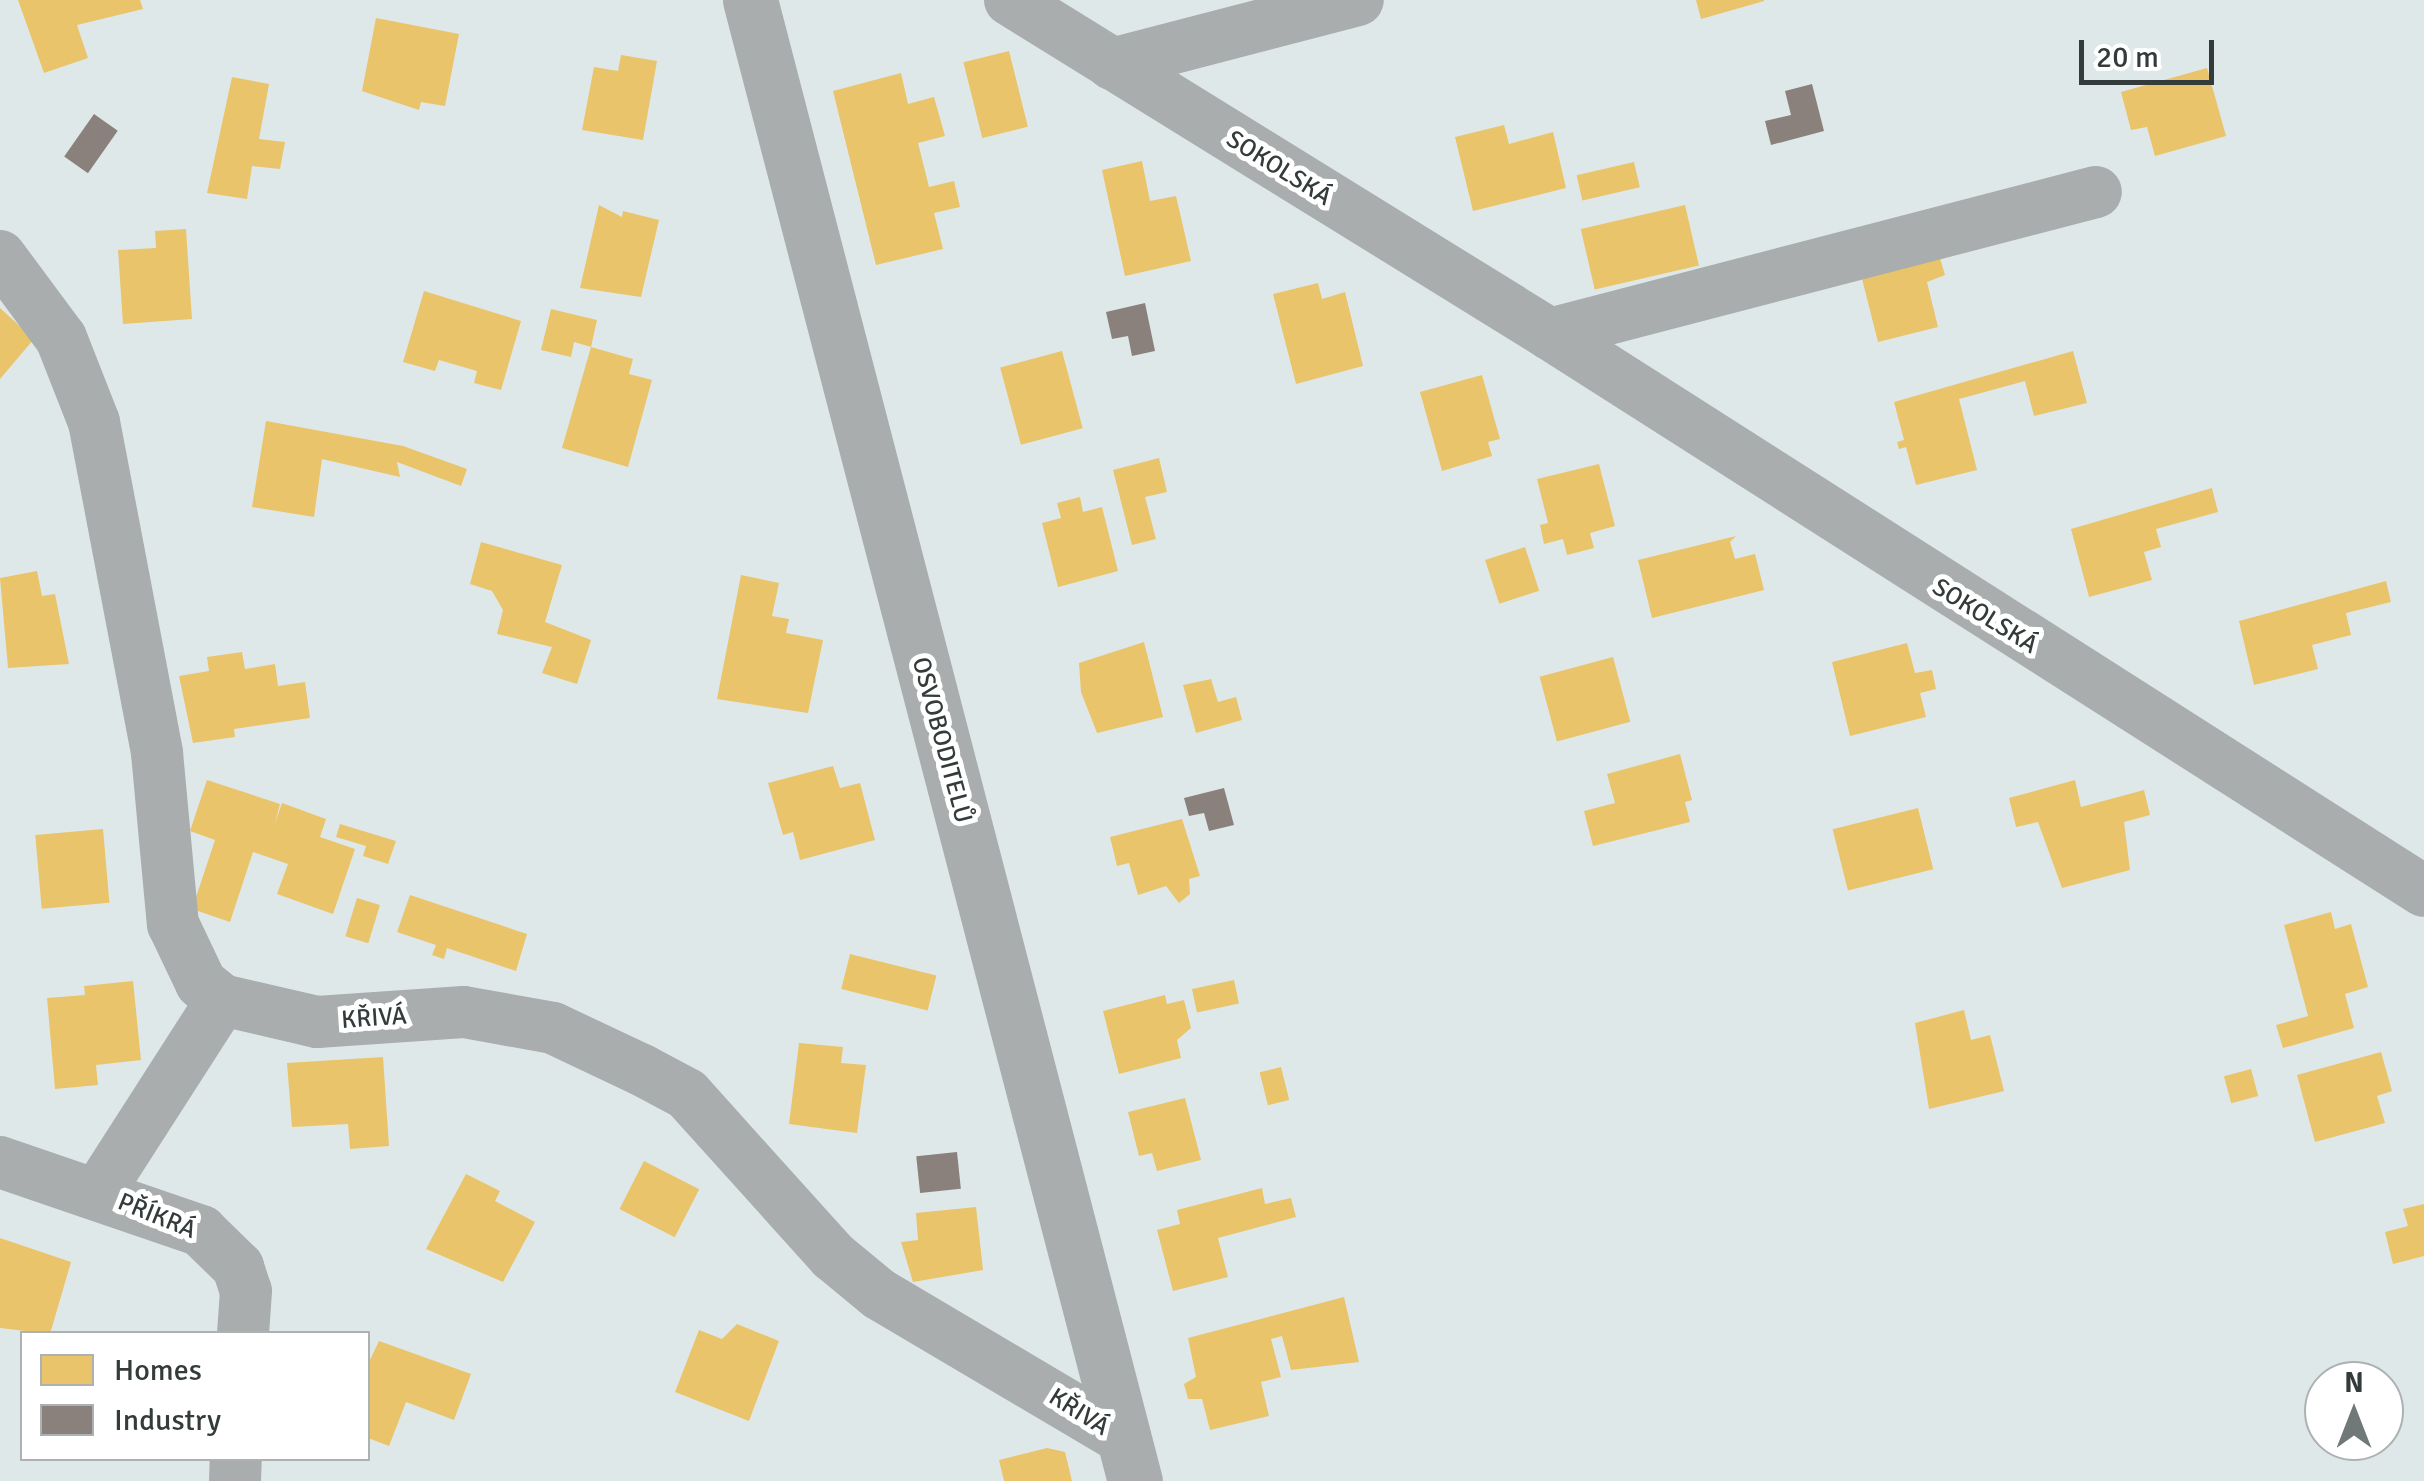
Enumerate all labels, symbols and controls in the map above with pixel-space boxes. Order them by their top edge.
scale bar [2084,20,2219,82]
text: 20 m [2096,39,2159,76]
street label: SOKOLSKÁ [1221,124,1337,212]
street label: SOKOLSKÁ [1927,572,2043,660]
street label: OSVOBODITELŮ [905,654,979,826]
street label: KŘIVÁ [340,1001,408,1035]
street label: PŘÍKRÁ [113,1187,201,1245]
legend [20,1331,370,1461]
text: Homes [114,1352,202,1389]
north arrow [2304,1361,2404,1461]
text: N [2344,1366,2364,1400]
street label: KŘIVÁ [1043,1382,1115,1442]
text: Industry [114,1402,221,1439]

